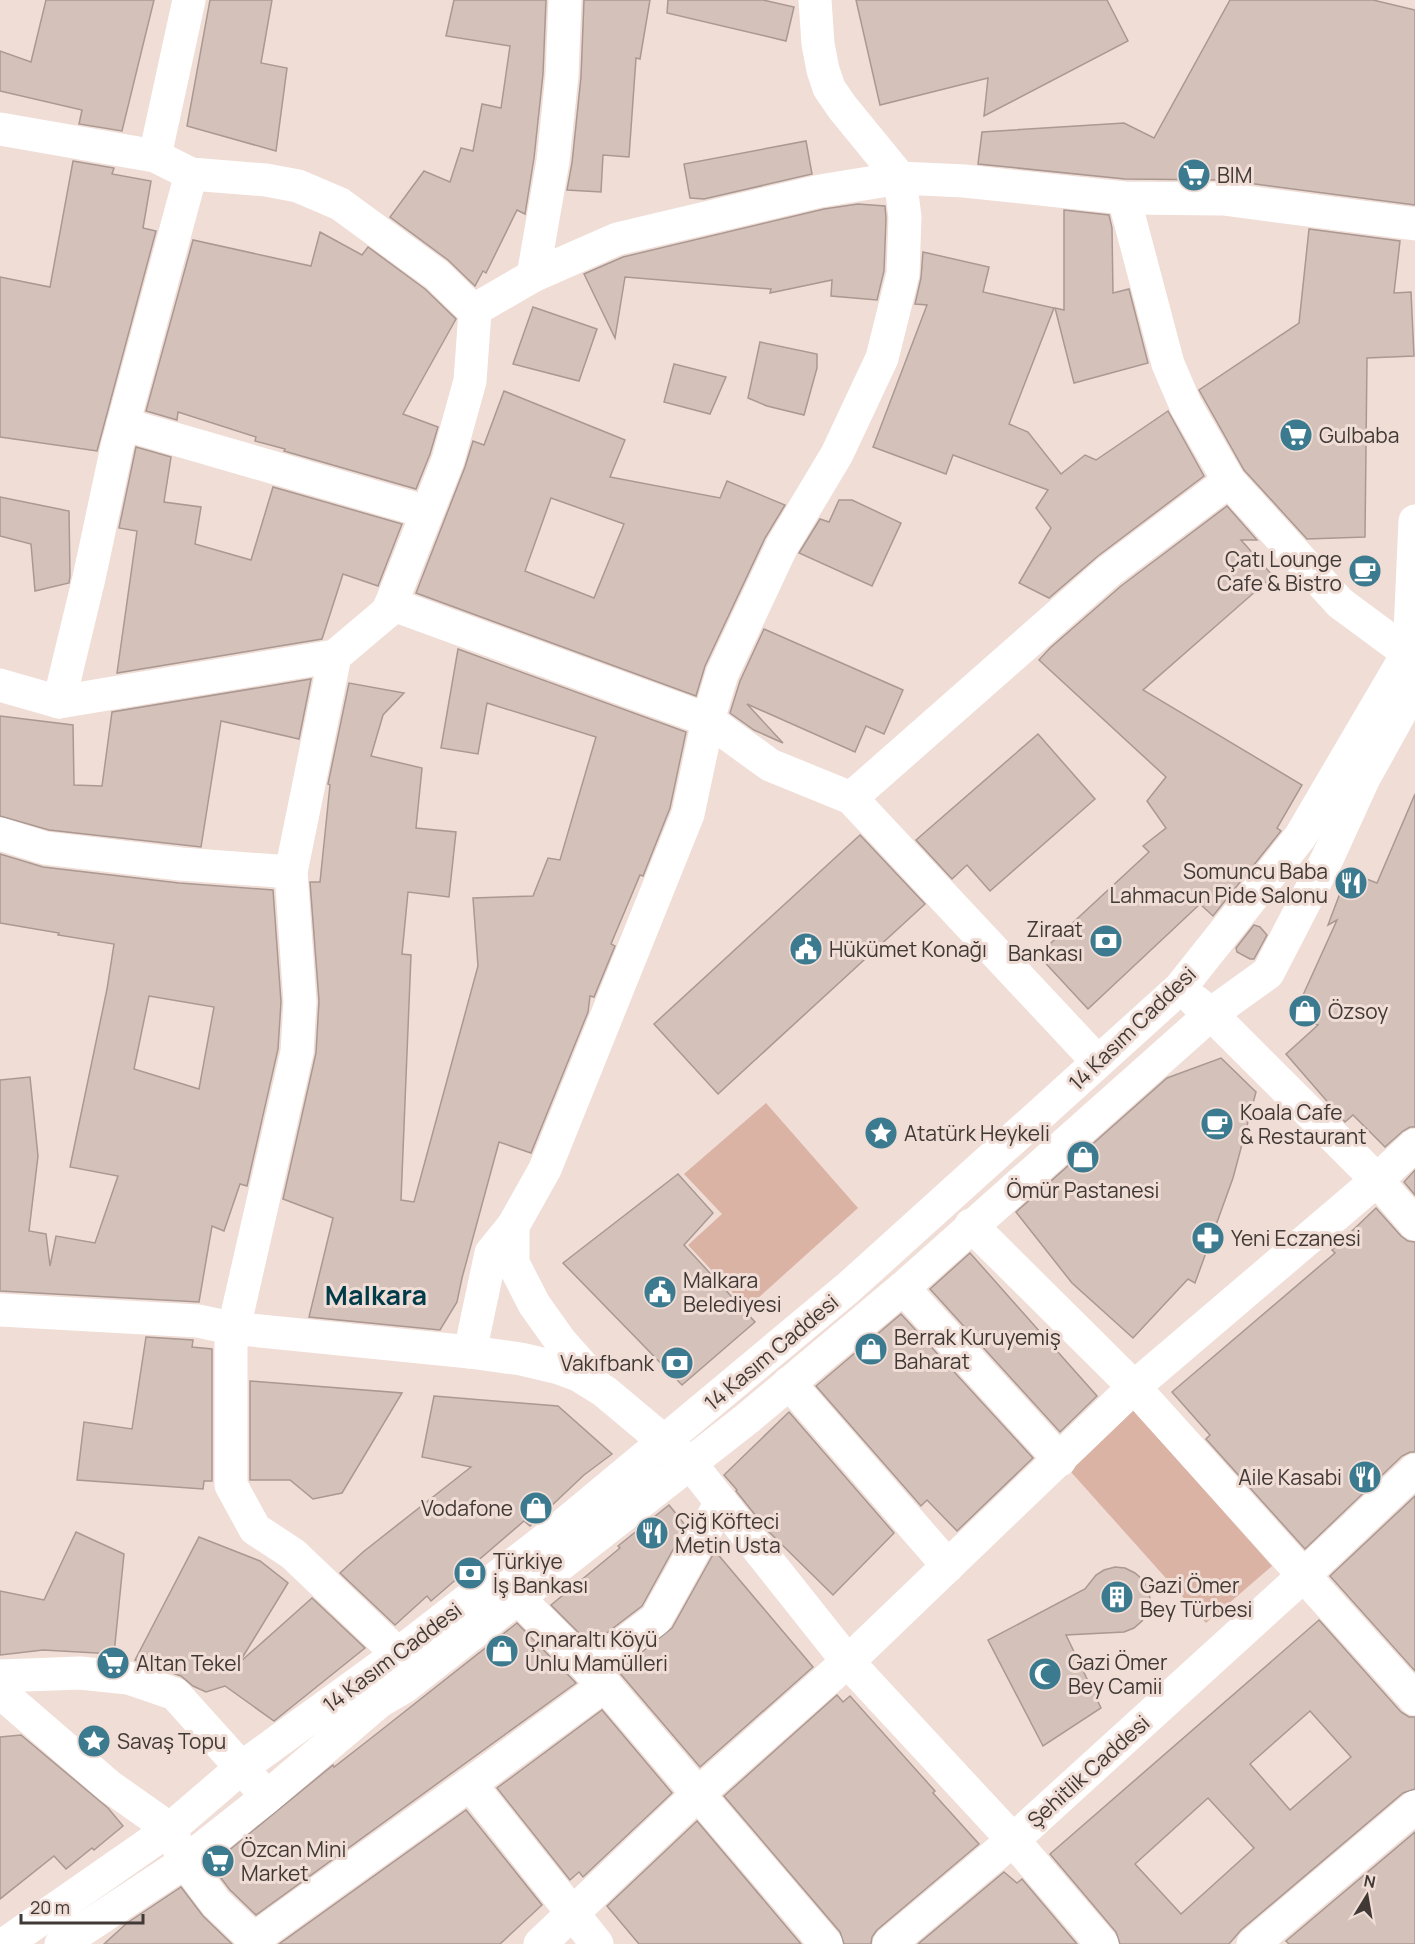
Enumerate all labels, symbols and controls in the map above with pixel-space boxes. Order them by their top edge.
supermarket icon: BIM [1176,157,1212,193]
place label: BIM [1217,161,1252,189]
supermarket icon: Gulbaba [1278,417,1314,453]
place label: Gulbaba [1319,421,1399,449]
place label: Çatı Lounge Cafe & Bistro [1217,545,1342,597]
cafe icon: Çatı Lounge Cafe & Bistro [1347,553,1383,589]
place label: Somuncu Baba Lahmacun Pide Salonu [1110,857,1328,909]
restaurant icon: Somuncu Baba Lahmacun Pide Salonu [1333,865,1369,901]
place label: Ziraat Bankası [1008,915,1083,967]
bank icon: Ziraat Bankası [1088,923,1124,959]
public building icon: Hükümet Konağı [788,931,824,967]
place label: Hükümet Konağı [829,935,987,963]
street label: 14 Kasım Caddesi [1062,960,1202,1096]
shop icon: Özsoy [1287,993,1323,1029]
place label: Özsoy [1328,997,1388,1025]
place label: Koala Cafe & Restaurant [1240,1098,1367,1150]
cafe icon: Koala Cafe & Restaurant [1199,1106,1235,1142]
place icon: Atatürk Heykeli [863,1115,899,1151]
place label: Atatürk Heykeli [904,1119,1050,1147]
shop icon: Ömür Pastanesi [1065,1139,1101,1175]
place label: Ömür Pastanesi [1007,1176,1159,1204]
pharmacy icon: Yeni Eczanesi [1190,1220,1226,1256]
place label: Yeni Eczanesi [1231,1224,1361,1252]
place label: Malkara Belediyesi [683,1266,782,1318]
public building icon: Malkara Belediyesi [642,1274,678,1310]
district label: Malkara [325,1276,427,1313]
street label: 14 Kasım Caddesi [698,1288,844,1416]
place label: Berrak Kuruyemiş Baharat [894,1323,1061,1375]
shop icon: Berrak Kuruyemiş Baharat [853,1331,889,1367]
bank icon: Vakıfbank [659,1345,695,1381]
place label: Vakıfbank [560,1349,655,1377]
restaurant icon: Aile Kasabi [1347,1459,1383,1495]
place label: Aile Kasabi [1238,1463,1342,1491]
shop icon: Vodafone [518,1490,554,1526]
place label: Vodafone [421,1494,513,1522]
place label: Çiğ Köfteci Metin Usta [675,1507,781,1559]
restaurant icon: Çiğ Köfteci Metin Usta [634,1515,670,1551]
place label: Türkiye İş Bankası [493,1547,588,1599]
bank icon: Türkiye İş Bankası [452,1555,488,1591]
place label: Gazi Ömer Bey Türbesi [1140,1571,1252,1623]
building icon: Gazi Ömer Bey Türbesi [1099,1579,1135,1615]
street label: 14 Kasım Caddesi [317,1596,467,1718]
place label: Çınaraltı Köyü Unlu Mamülleri [525,1625,668,1677]
shop icon: Çınaraltı Köyü Unlu Mamülleri [484,1633,520,1669]
supermarket icon: Altan Tekel [95,1645,131,1681]
place label: Gazi Ömer Bey Camii [1068,1648,1168,1700]
place label: Altan Tekel [136,1649,241,1677]
mosque icon: Gazi Ömer Bey Camii [1027,1656,1063,1692]
street label: Şehitlik Caddesi [1021,1709,1155,1833]
place icon: Savaş Topu [76,1723,112,1759]
place label: Savaş Topu [117,1727,226,1755]
place label: Özcan Mini Market [241,1835,346,1887]
supermarket icon: Özcan Mini Market [200,1843,236,1879]
north arrow [1337,1866,1397,1926]
text: N [1362,1869,1378,1893]
scale bar [21,1887,142,1925]
text: 20 m [30,1895,70,1919]

